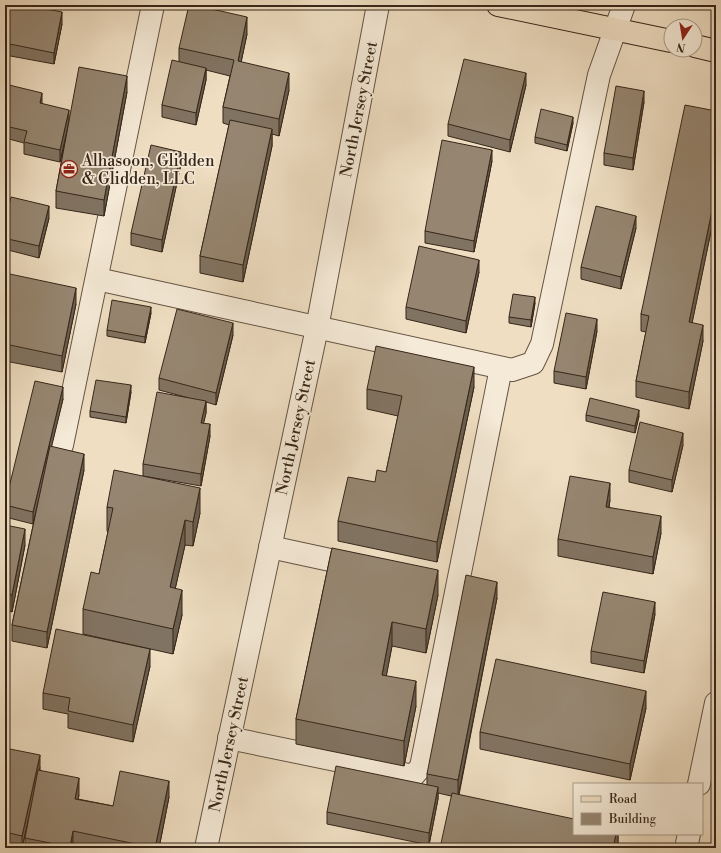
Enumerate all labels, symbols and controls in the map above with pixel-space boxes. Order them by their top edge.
north arrow [663,18,703,58]
street label: North Jersey Street [336,39,382,179]
text: N [675,39,687,55]
place label: Alhasoon, Glidden & Glidden, LLC [81,151,215,189]
office icon: Alhasoon, Glidden & Glidden, LLC [59,159,79,179]
street label: North Jersey Street [272,357,320,497]
street label: North Jersey Street [205,674,253,814]
legend [573,783,703,835]
text: Road [609,792,637,807]
text: Building [608,812,657,827]

